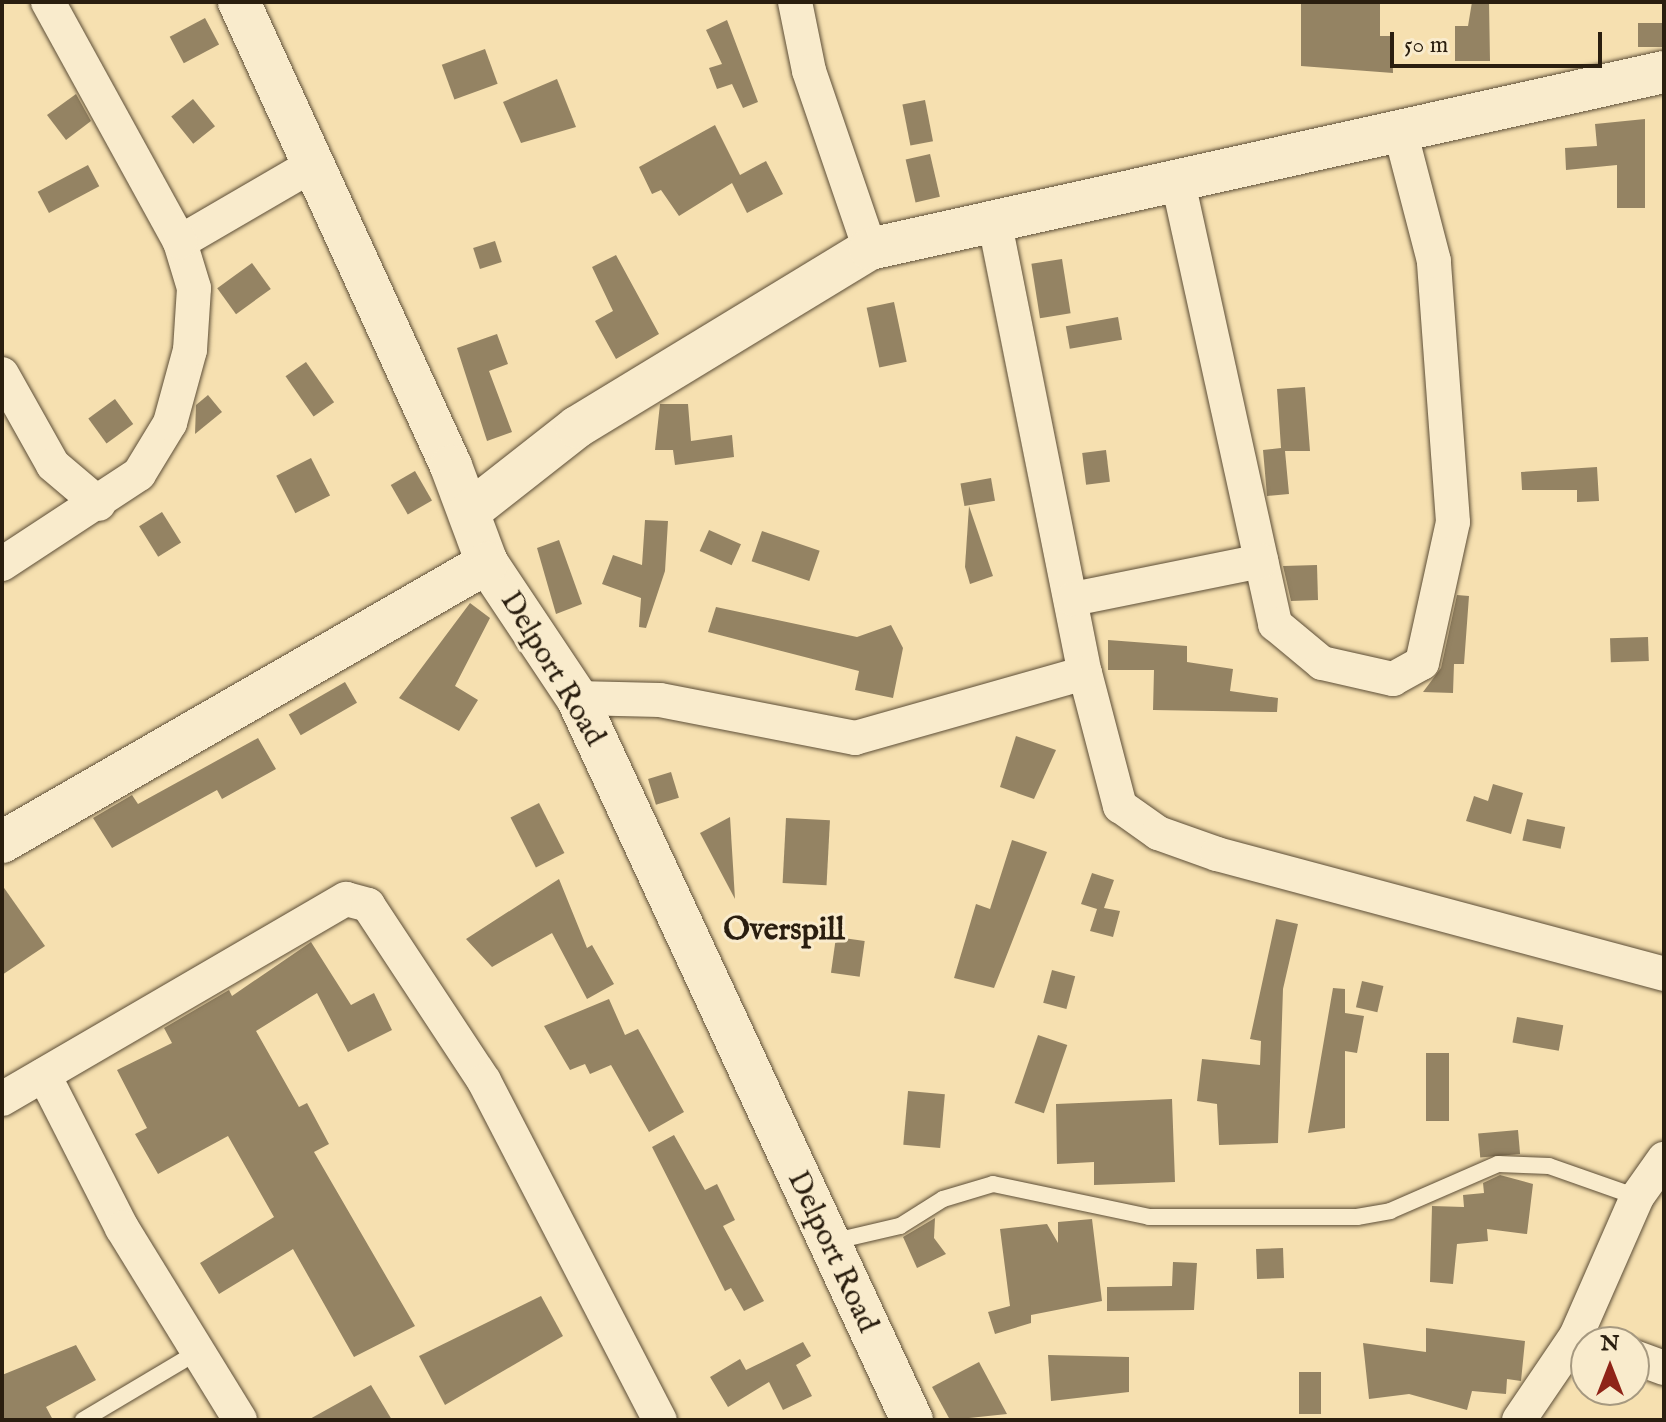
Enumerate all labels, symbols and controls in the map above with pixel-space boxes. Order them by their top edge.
scale bar [1394,16,1606,66]
text: 50 m [1404,30,1448,61]
street label: Delport Road [492,585,612,753]
district label: Overspill [723,912,845,950]
street label: Delport Road [779,1166,885,1338]
north arrow [1570,1326,1650,1406]
text: N [1600,1330,1620,1358]

